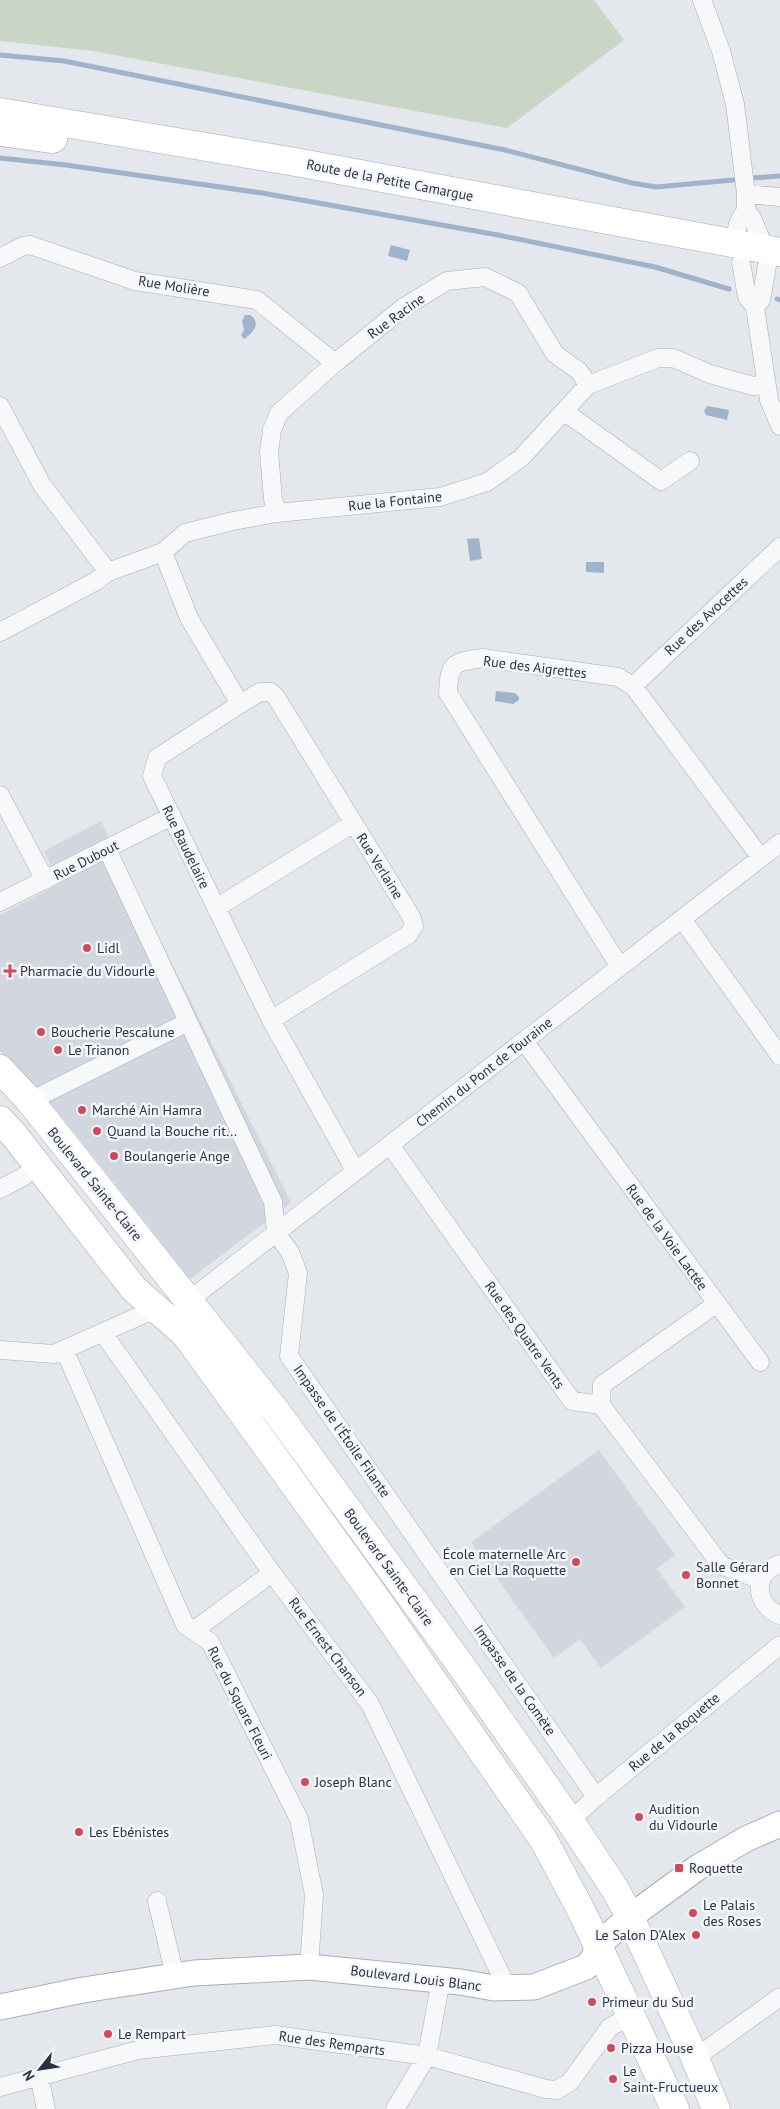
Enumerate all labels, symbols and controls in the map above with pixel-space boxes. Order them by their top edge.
street label: Route de la Petite Camargue [305,155,475,205]
street label: Rue Molière [137,271,211,301]
street label: Rue Racine [364,289,428,343]
street label: Rue la Fontaine [347,487,443,515]
street label: Rue des Avocettes [660,573,752,659]
street label: Rue des Aigrettes [482,652,588,682]
street label: Rue Baudelaire [158,802,214,892]
street label: Rue Verlaine [353,830,407,902]
street label: Rue Dubout [50,836,122,884]
place label: Lidl [97,939,120,957]
marker: Lidl [81,942,93,954]
place label: Pharmacie du Vidourle [20,962,155,980]
marker: Pharmacie du Vidourle [4,965,16,977]
street label: Chemin du Pont de Touraine [412,1013,556,1131]
place label: Boucherie Pescalune [51,1023,175,1041]
marker: Boucherie Pescalune [35,1026,47,1038]
place label: Le Trianon [68,1041,129,1059]
marker: Le Trianon [52,1044,64,1056]
place label: Marché Ain Hamra [92,1101,202,1119]
marker: Marché Ain Hamra [76,1104,88,1116]
place label: Quand la Bouche rit... [107,1122,237,1140]
street label: Boulevard Sainte-Claire [44,1124,146,1244]
marker: Quand la Bouche rit... [91,1125,103,1137]
place label: Boulangerie Ange [124,1147,230,1165]
marker: Boulangerie Ange [108,1150,120,1162]
street label: Rue de la Voie Lactée [622,1180,712,1294]
street label: Rue des Quatre Vents [481,1278,569,1392]
street label: Impasse de l'Étoile Filante [289,1361,395,1501]
street label: Boulevard Sainte-Claire [340,1505,438,1629]
place label: École maternelle Arc en Ciel La Roquette [443,1545,566,1579]
marker: École maternelle Arc en Ciel La Roquette [570,1556,582,1568]
place label: Salle Gérard Bonnet [696,1558,769,1592]
marker: Salle Gérard Bonnet [680,1569,692,1581]
street label: Rue Ernest Chanson [285,1594,371,1700]
street label: Impasse de la Comète [470,1621,560,1739]
street label: Rue du Square Fleuri [204,1643,276,1763]
street label: Rue de la Roquette [625,1689,723,1775]
place label: Joseph Blanc [314,1773,392,1791]
marker: Joseph Blanc [299,1776,311,1788]
place label: Audition du Vidourle [649,1800,718,1834]
marker: Audition du Vidourle [633,1811,645,1823]
place label: Les Ebénistes [89,1823,169,1841]
marker: Les Ebénistes [73,1826,85,1838]
place label: Roquette [689,1859,743,1877]
marker: Roquette [673,1862,685,1874]
place label: Le Palais des Roses [703,1896,761,1930]
marker: Le Palais des Roses [687,1907,699,1919]
place label: Le Salon D'Alex [595,1926,686,1944]
marker: Le Salon D'Alex [690,1929,702,1941]
street label: Boulevard Louis Blanc [349,1961,483,1995]
place label: Primeur du Sud [602,1993,694,2011]
marker: Primeur du Sud [586,1996,598,2008]
place label: Le Rempart [118,2025,186,2043]
street label: Rue des Remparts [278,2027,387,2059]
marker: Le Rempart [102,2028,114,2040]
place label: Pizza House [621,2039,693,2057]
marker: Pizza House [605,2042,617,2054]
north arrow [15,2044,65,2094]
place label: Le Saint-Fructueux [623,2062,718,2096]
text: N [19,2067,39,2084]
marker: Le Saint-Fructueux [607,2073,619,2085]

